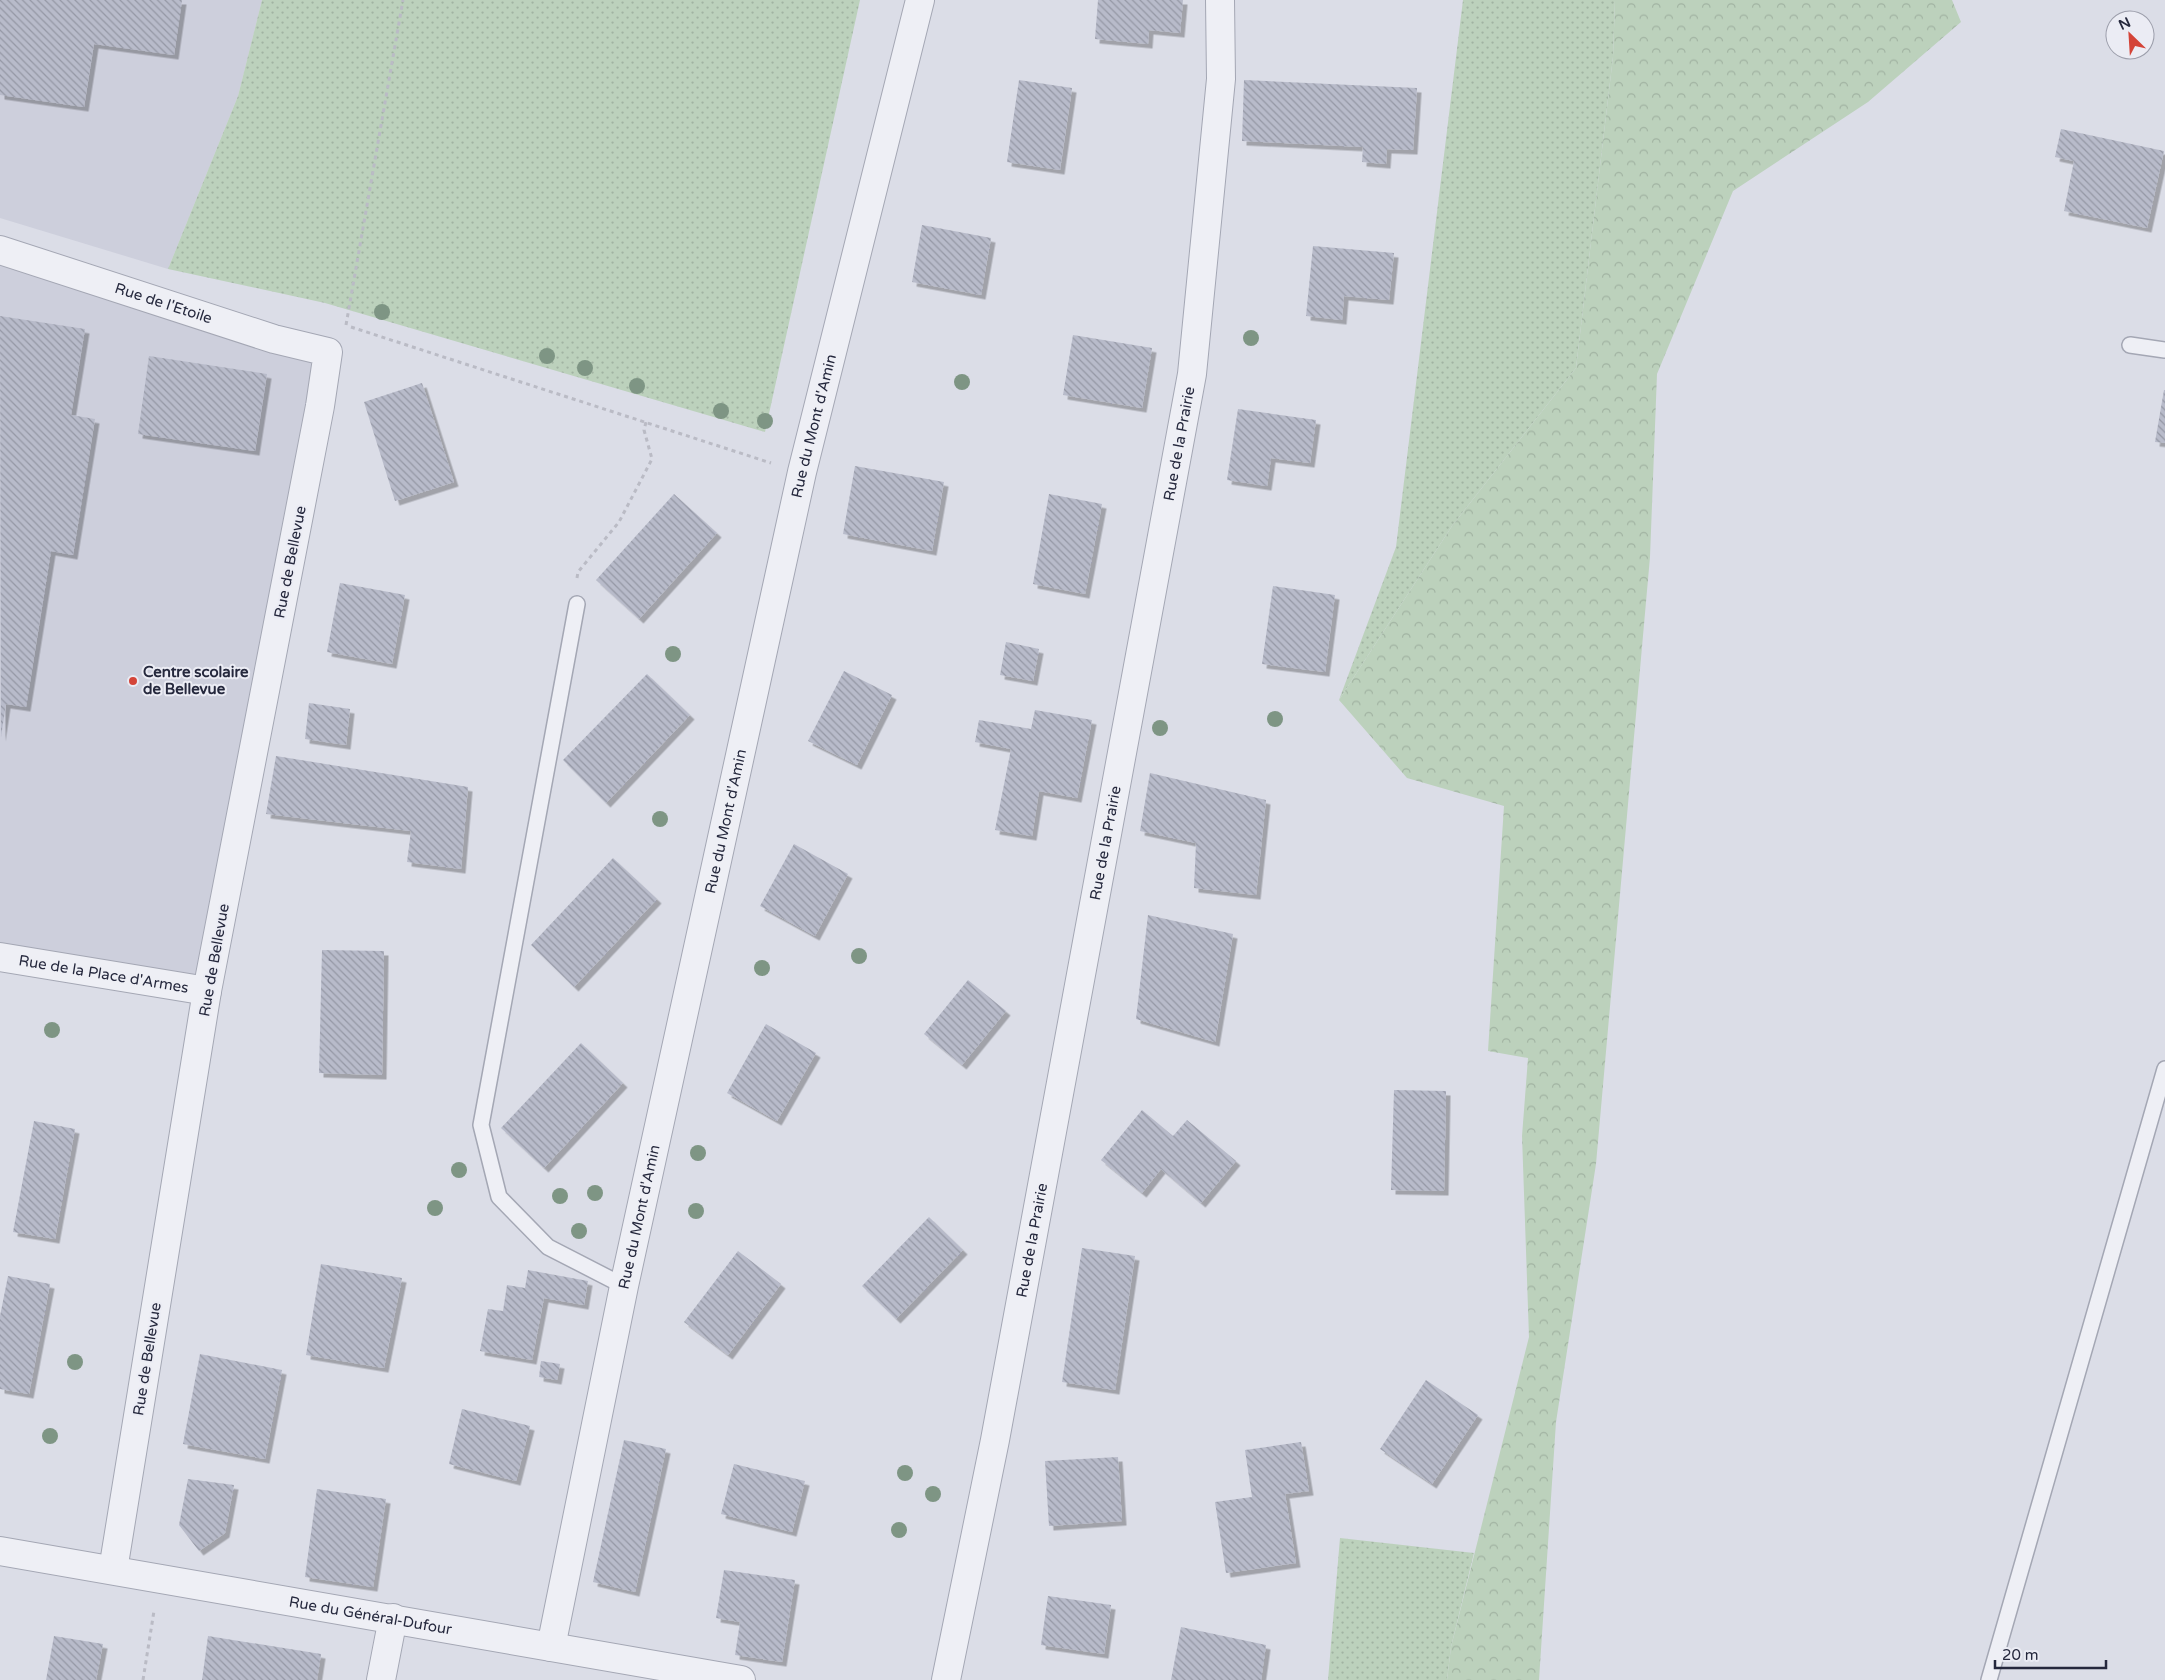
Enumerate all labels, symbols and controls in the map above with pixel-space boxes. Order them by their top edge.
north arrow [2105,10,2155,60]
text: N [2116,14,2133,34]
street label: Rue de l'Etoile [113,279,215,327]
street label: Rue du Mont d'Amin [788,352,840,500]
street label: Rue de la Prairie [1160,385,1198,503]
street label: Rue de Bellevue [270,504,310,620]
place label: Centre scolaire de Bellevue [143,663,249,698]
marker: Centre scolaire de Bellevue [127,675,139,687]
street label: Rue du Mont d'Amin [701,747,750,895]
street label: Rue de la Prairie [1086,784,1125,902]
street label: Rue de Bellevue [195,902,233,1018]
street label: Rue de la Place d'Armes [17,951,190,997]
street label: Rue du Mont d'Amin [615,1143,664,1291]
street label: Rue de la Prairie [1012,1182,1051,1299]
street label: Rue de Bellevue [129,1301,165,1417]
street label: Rue du Général-Dufour [288,1592,454,1639]
scale bar [1995,1638,2106,1670]
text: 20 m [2002,1646,2039,1664]

